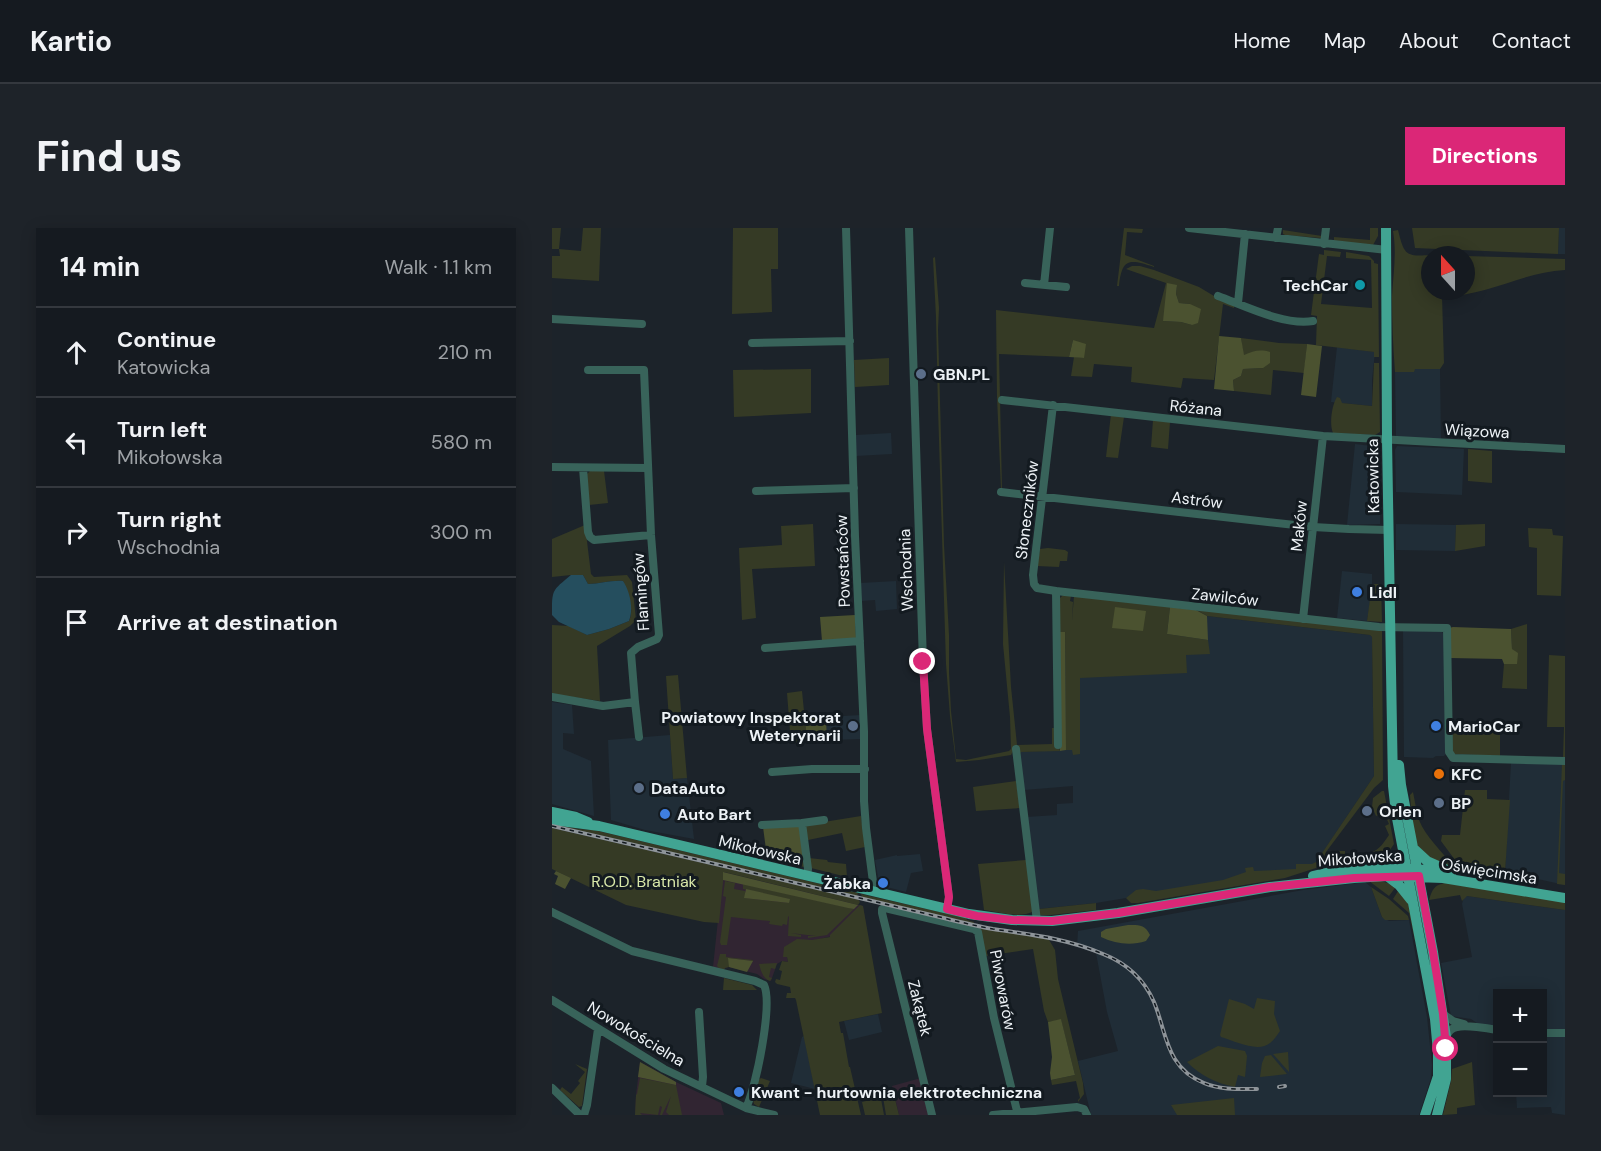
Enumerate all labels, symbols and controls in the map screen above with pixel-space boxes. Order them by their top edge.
text: Kartio [30,23,112,60]
text: Home [1233,27,1291,55]
text: Map [1324,27,1366,55]
text: About [1399,27,1459,55]
text: Contact [1492,27,1571,55]
button: Directions [1405,127,1565,185]
text: Find us [36,129,182,184]
north arrow [1421,246,1475,300]
text: 14 min [60,250,140,284]
text: Walk · 1.1 km [384,254,492,280]
place label: TechCar [1283,275,1348,296]
marker: TechCar [1353,278,1367,292]
text: Continue [117,325,216,354]
icon: ahead [60,336,93,369]
text: 210 m [437,339,492,365]
text: Katowicka [117,354,210,380]
place label: GBN.PL [933,364,990,385]
marker: GBN.PL [914,367,928,381]
street label: Różana [1169,395,1223,421]
text: Turn left [117,415,207,444]
street label: Wiązowa [1444,419,1510,443]
icon: left [60,426,93,459]
text: 580 m [431,429,492,455]
street label: Katowicka [1362,439,1384,513]
text: Mikołowska [117,444,223,470]
street label: Słoneczników [1011,459,1043,561]
street label: Astrów [1170,486,1224,514]
street label: Maków [1286,500,1312,552]
text: Turn right [117,505,222,534]
street label: Powstańców [831,514,855,608]
icon: right [60,516,93,549]
text: 300 m [430,519,492,545]
street label: Wschodnia [894,528,918,612]
text: Wschodnia [117,534,220,560]
street label: Flamingów [628,552,654,632]
place label: Lidl [1369,582,1397,603]
street label: Zawilców [1190,583,1260,611]
marker: Lidl [1350,585,1364,599]
icon: arrive [60,606,93,639]
text: Arrive at destination [117,608,338,637]
route end [909,648,935,674]
place label: Powiatowy Inspektorat Weterynarii [661,707,841,746]
place label: MarioCar [1448,716,1520,737]
marker: Powiatowy Inspektorat Weterynarii [846,719,860,733]
marker: MarioCar [1429,719,1443,733]
place label: KFC [1451,764,1482,785]
marker: KFC [1432,767,1446,781]
place label: DataAuto [651,778,725,799]
marker: DataAuto [632,781,646,795]
place label: BP [1451,793,1471,814]
marker: BP [1432,796,1446,810]
place label: Orlen [1379,801,1422,822]
place label: Auto Bart [677,804,751,825]
marker: Orlen [1360,804,1374,818]
marker: Auto Bart [658,807,672,821]
street label: Mikołowska [717,830,803,870]
street label: Mikołowska [1317,845,1403,871]
street label: Oświęcimska [1439,853,1539,889]
park label: R.O.D. Bratniak [591,871,697,892]
place label: Żabka [824,873,871,894]
marker: Żabka [876,876,890,890]
street label: Piwowarów [985,948,1021,1032]
street label: Zakątek [903,978,937,1038]
map controls [1493,989,1547,1097]
button: + [1493,989,1547,1043]
street label: Nowokościelna [583,997,689,1071]
route start [1432,1035,1458,1061]
button: − [1493,1043,1547,1097]
place label: Kwant - hurtownia elektrotechniczna [751,1082,1042,1103]
marker: Kwant - hurtownia elektrotechniczna [732,1085,746,1099]

